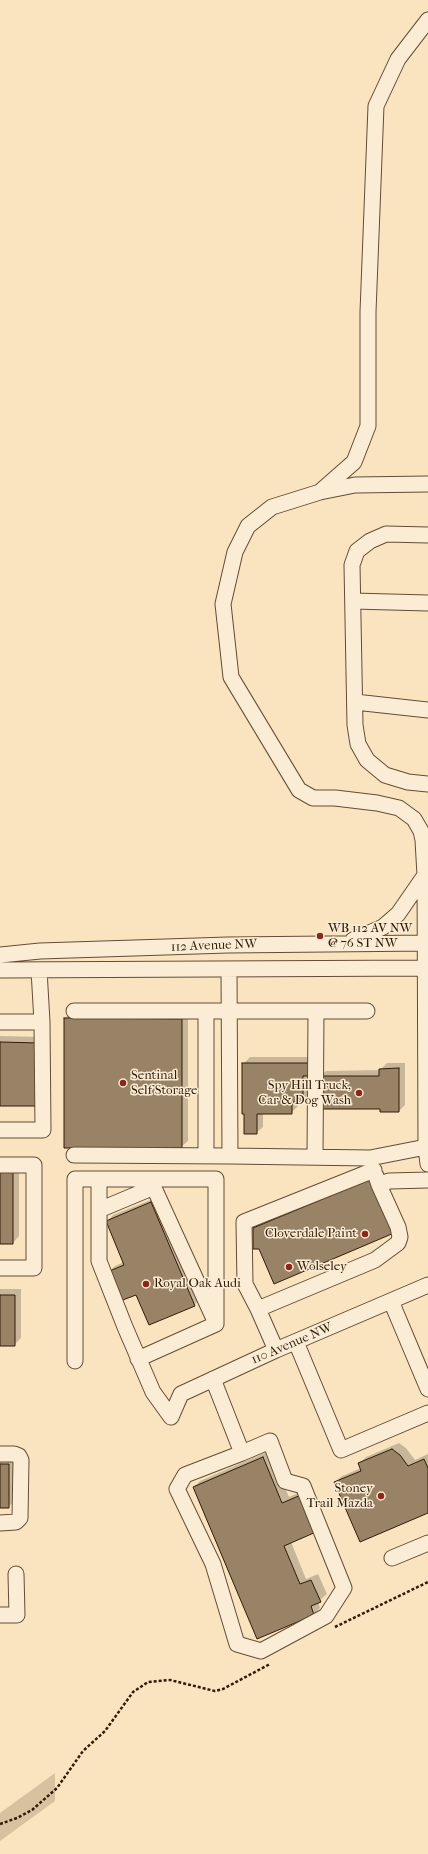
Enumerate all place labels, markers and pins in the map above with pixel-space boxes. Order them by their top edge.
place label: WB 112 AV NW @ 76 ST NW [328,921,412,952]
marker: WB 112 AV NW @ 76 ST NW [315,931,325,941]
place label: Sentinal Self Storage [131,1068,198,1099]
marker: Sentinal Self Storage [118,1078,128,1088]
place label: Spy Hill Truck, Car & Dog Wash [258,1078,351,1109]
marker: Spy Hill Truck, Car & Dog Wash [354,1088,364,1098]
place label: Cloverdale Paint [265,1226,357,1242]
marker: Cloverdale Paint [360,1229,370,1239]
place label: Wolseley [297,1259,347,1275]
marker: Wolseley [284,1262,294,1272]
place label: Royal Oak Audi [154,1276,241,1292]
marker: Royal Oak Audi [141,1279,151,1289]
place label: Stoney Trail Mazda [307,1481,373,1512]
marker: Stoney Trail Mazda [376,1491,386,1501]

